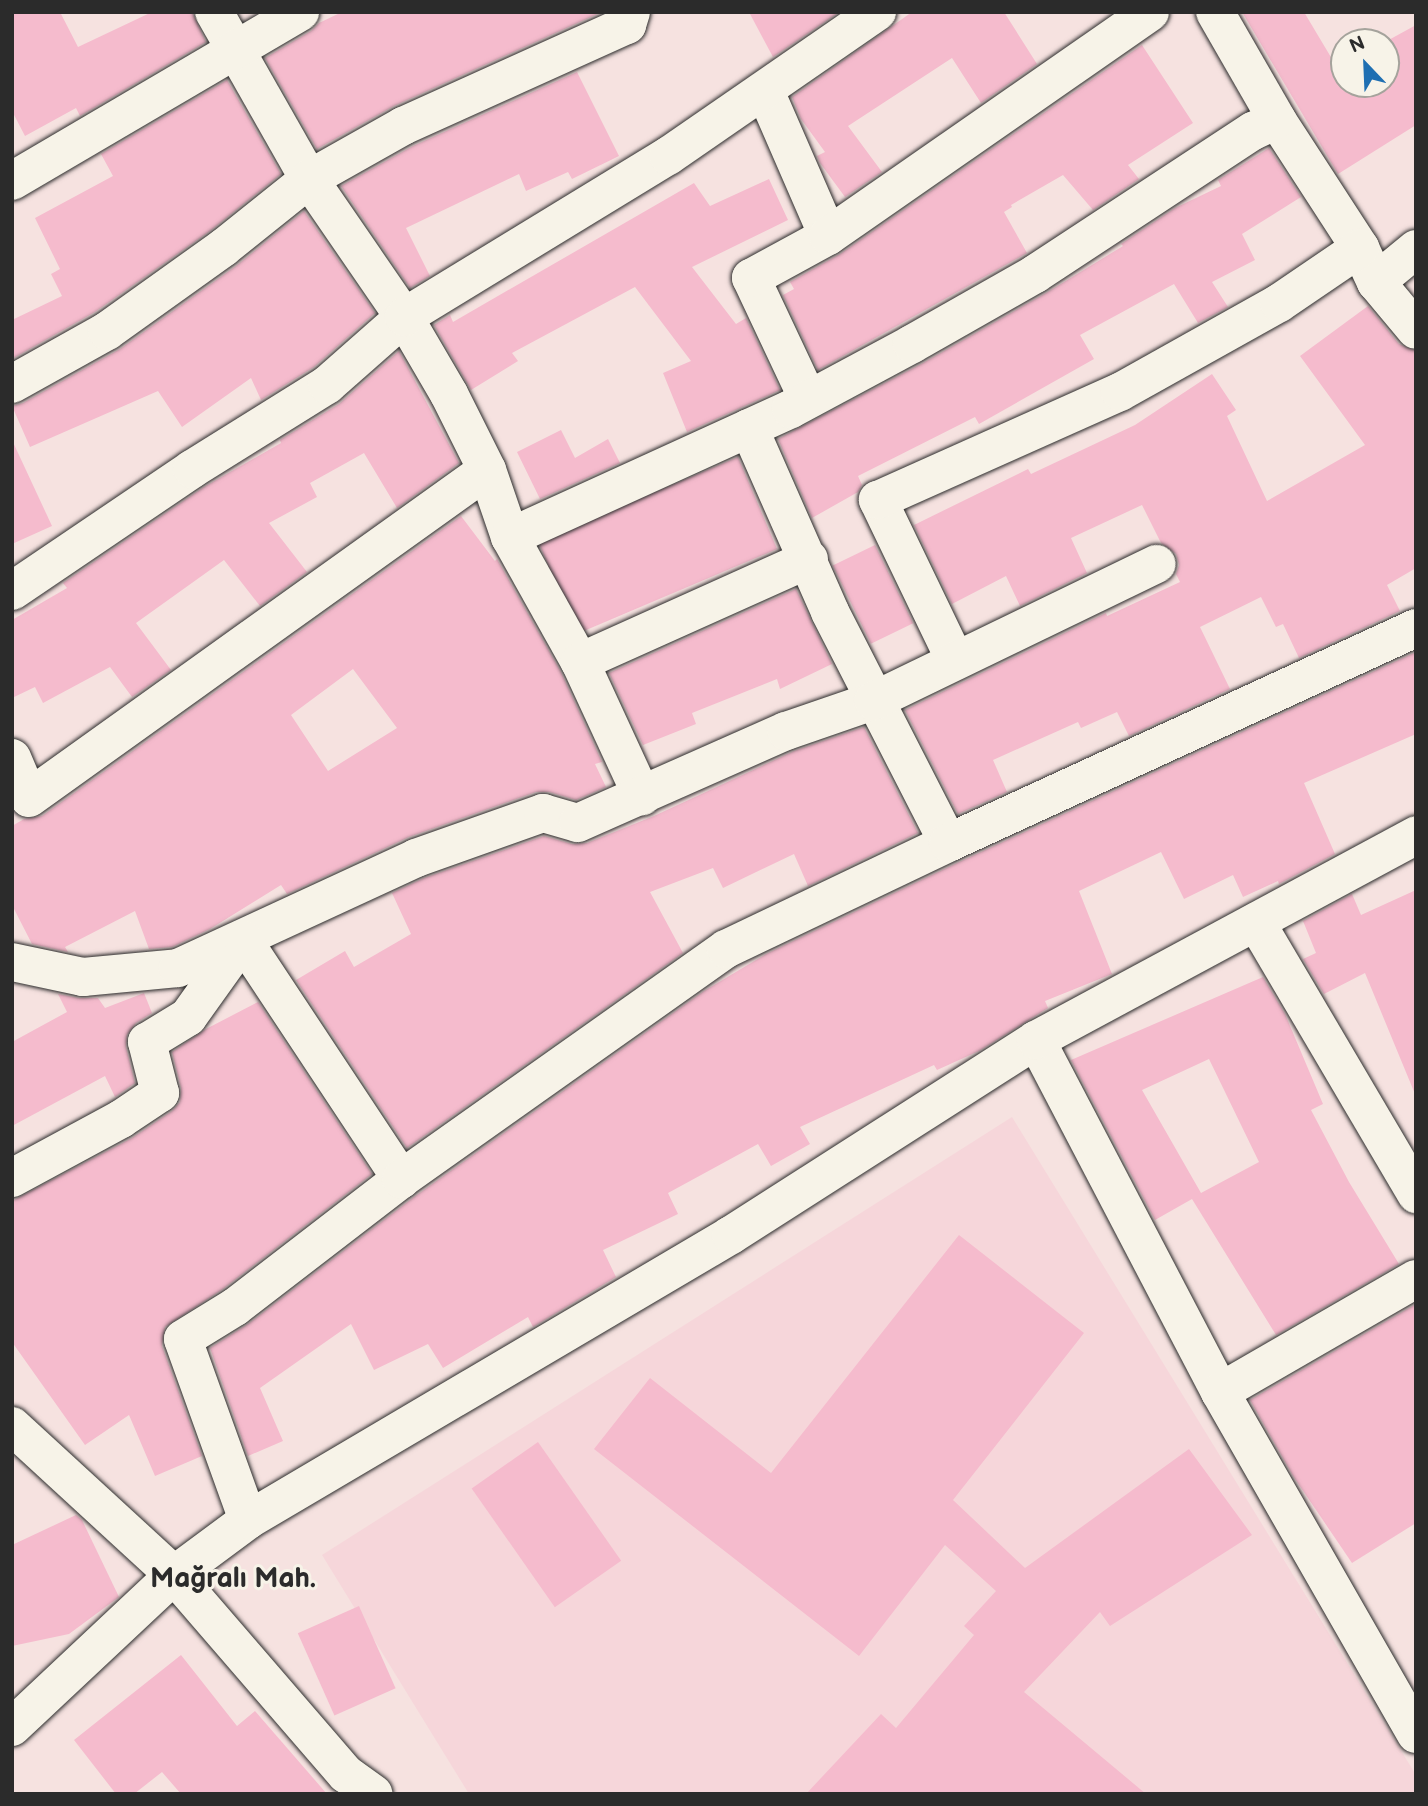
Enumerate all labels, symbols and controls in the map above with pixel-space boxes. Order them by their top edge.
north arrow [1330,28,1400,98]
text: N [1346,32,1368,58]
district label: Mağralı Mah. [150,1562,316,1596]

